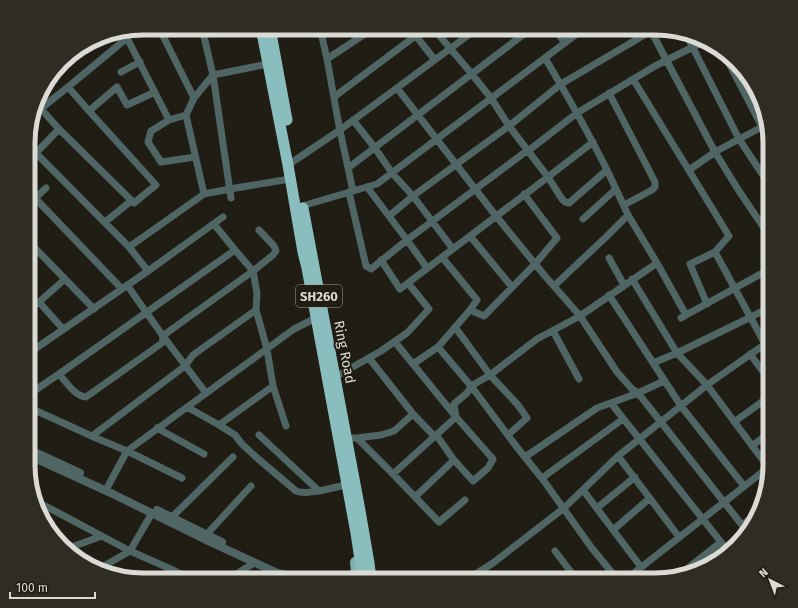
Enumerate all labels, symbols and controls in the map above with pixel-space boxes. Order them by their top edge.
road number: SH260 [296,285,342,307]
street label: Ring Road [330,319,359,385]
north arrow [750,560,790,600]
text: N [757,566,771,580]
scale bar [10,574,95,600]
text: 100 m [16,581,48,595]

